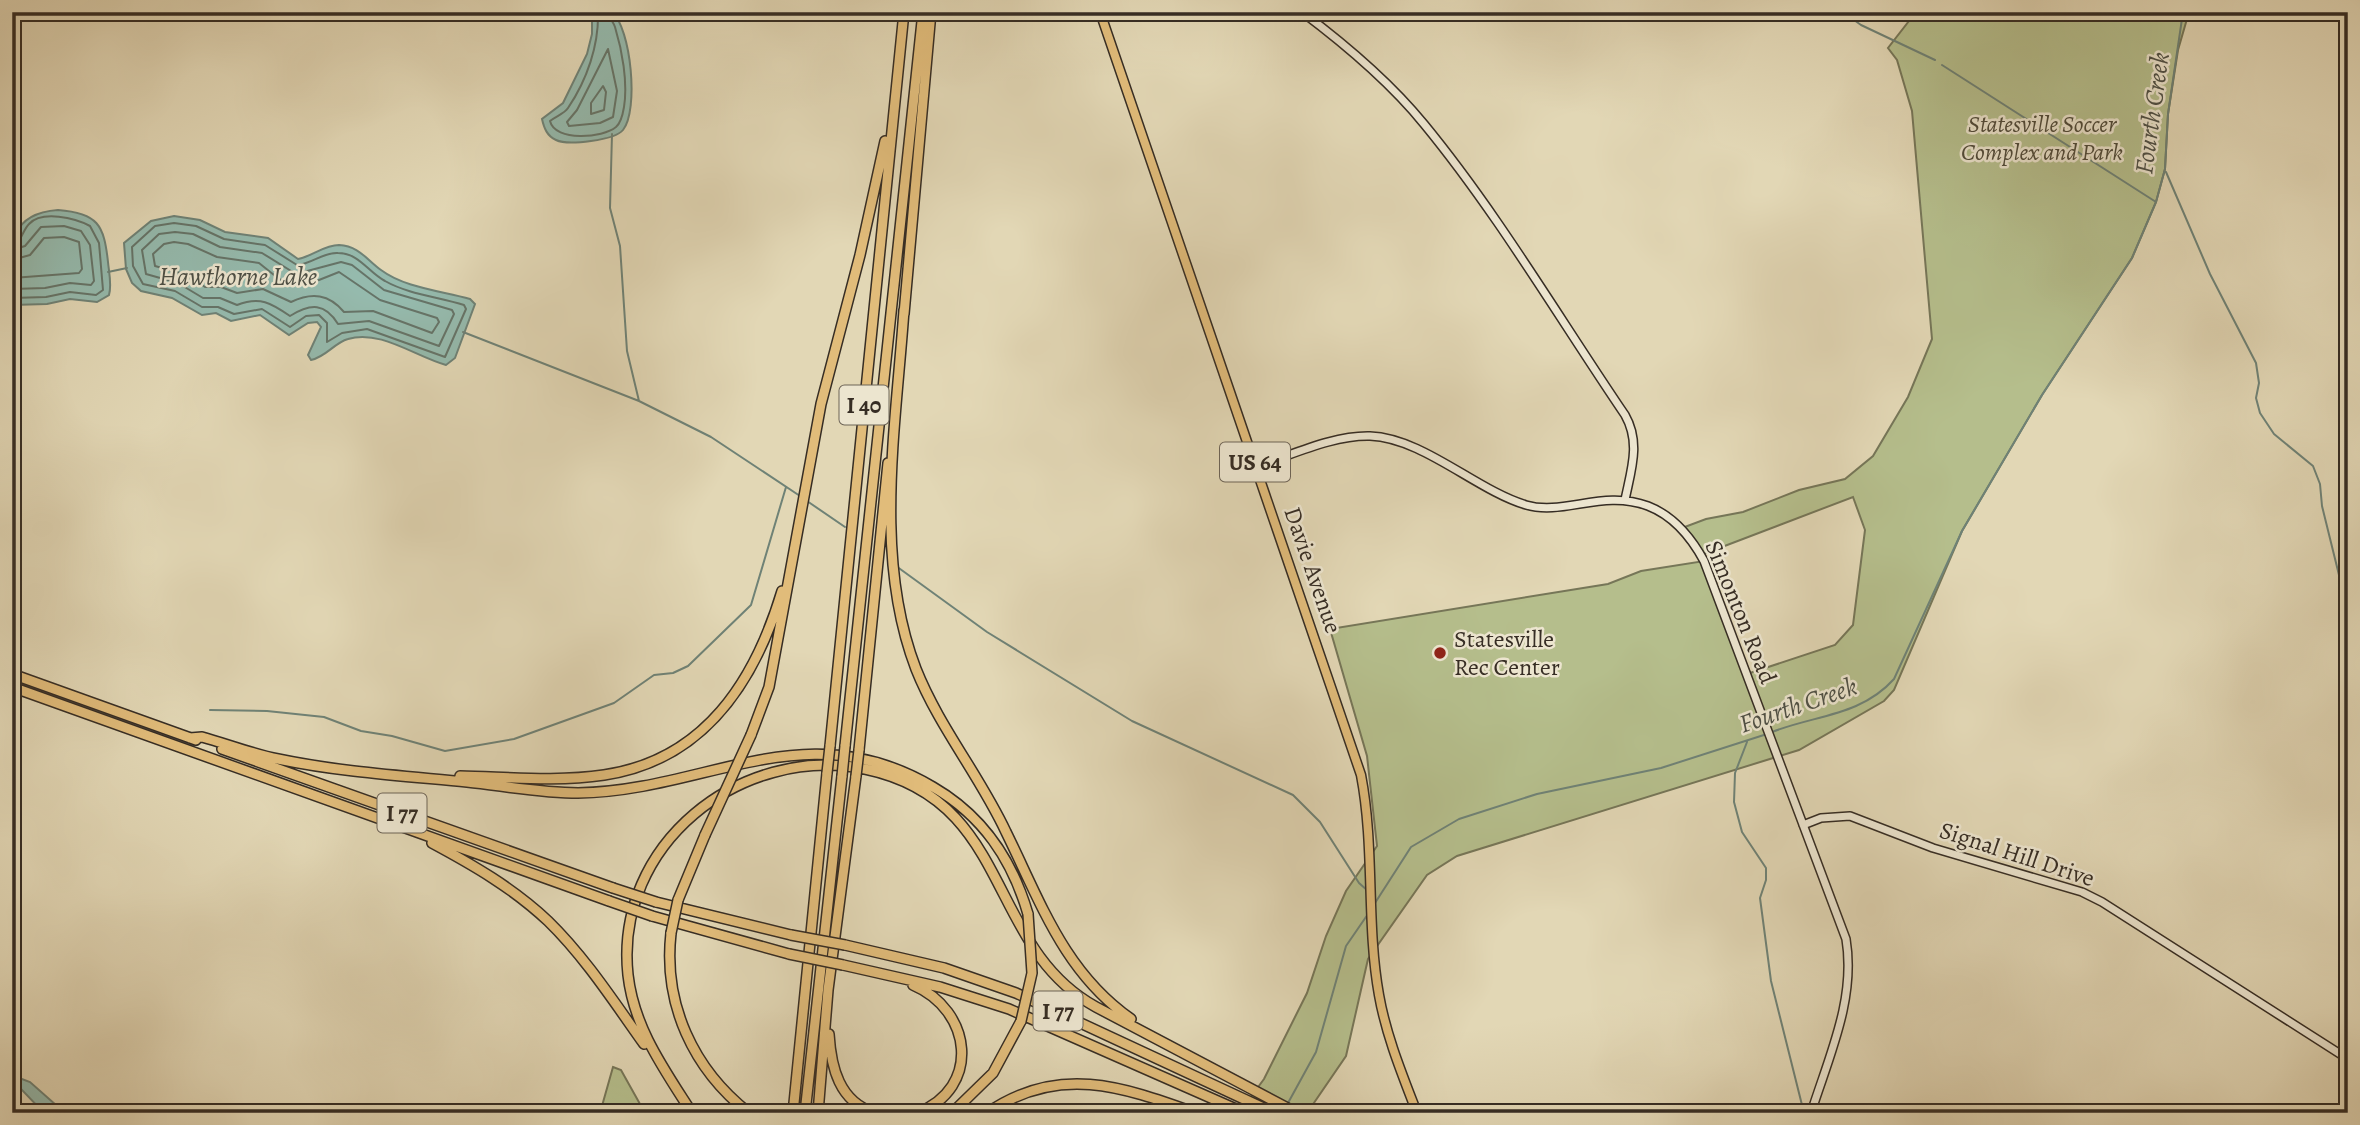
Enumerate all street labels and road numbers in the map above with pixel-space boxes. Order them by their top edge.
road number: I 40 [840,386,888,424]
road number: US 64 [1220,442,1290,482]
street label: Davie Avenue [1276,502,1350,638]
street label: Simonton Road [1698,536,1784,689]
road number: I 77 [378,793,426,832]
street label: Signal Hill Drive [1935,814,2099,894]
road number: I 77 [1034,992,1082,1030]

